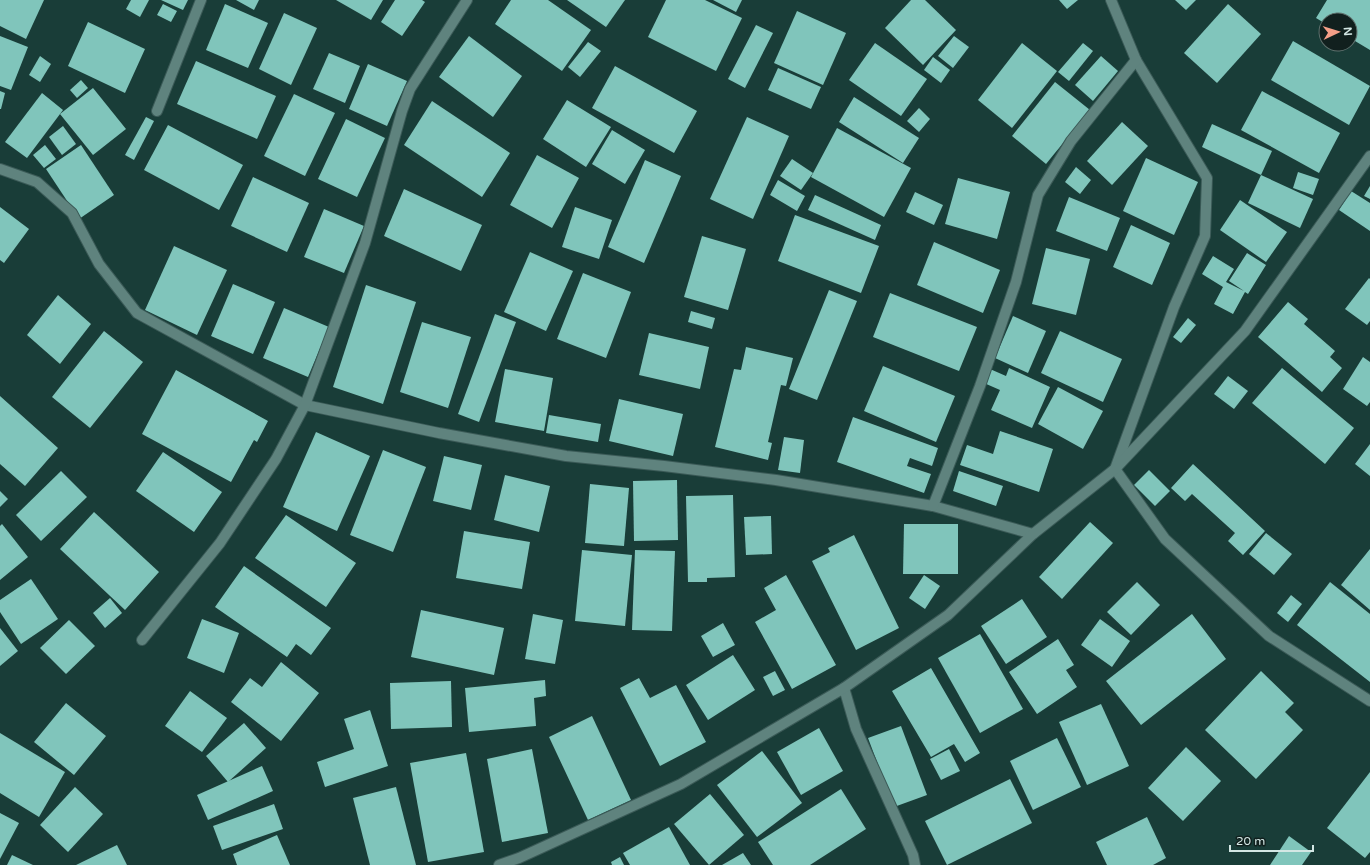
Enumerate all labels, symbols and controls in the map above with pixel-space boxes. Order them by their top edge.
north arrow [1318,12,1358,52]
text: N [1341,26,1354,36]
scale bar [1230,827,1313,853]
text: 20 m [1236,834,1265,848]

